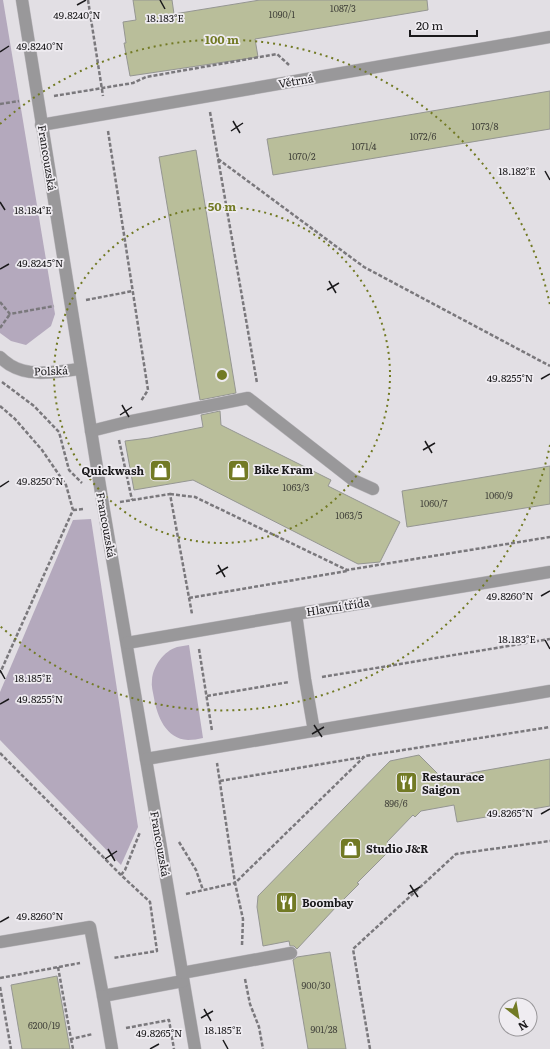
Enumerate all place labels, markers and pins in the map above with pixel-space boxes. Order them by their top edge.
centre of rings [215,368,229,382]
shop icon: Bike Kram [226,457,252,483]
shop icon: Quickwash [147,458,173,484]
place label: Bike Kram [254,461,313,477]
place label: Quickwash [82,462,144,478]
place label: Restaurace Saigon [422,768,484,797]
restaurant icon: Restaurace Saigon [394,770,420,796]
shop icon: Studio J&R [338,836,364,862]
place label: Studio J&R [366,840,429,856]
restaurant icon: Boombay [273,890,299,916]
place label: Boombay [302,894,354,910]

